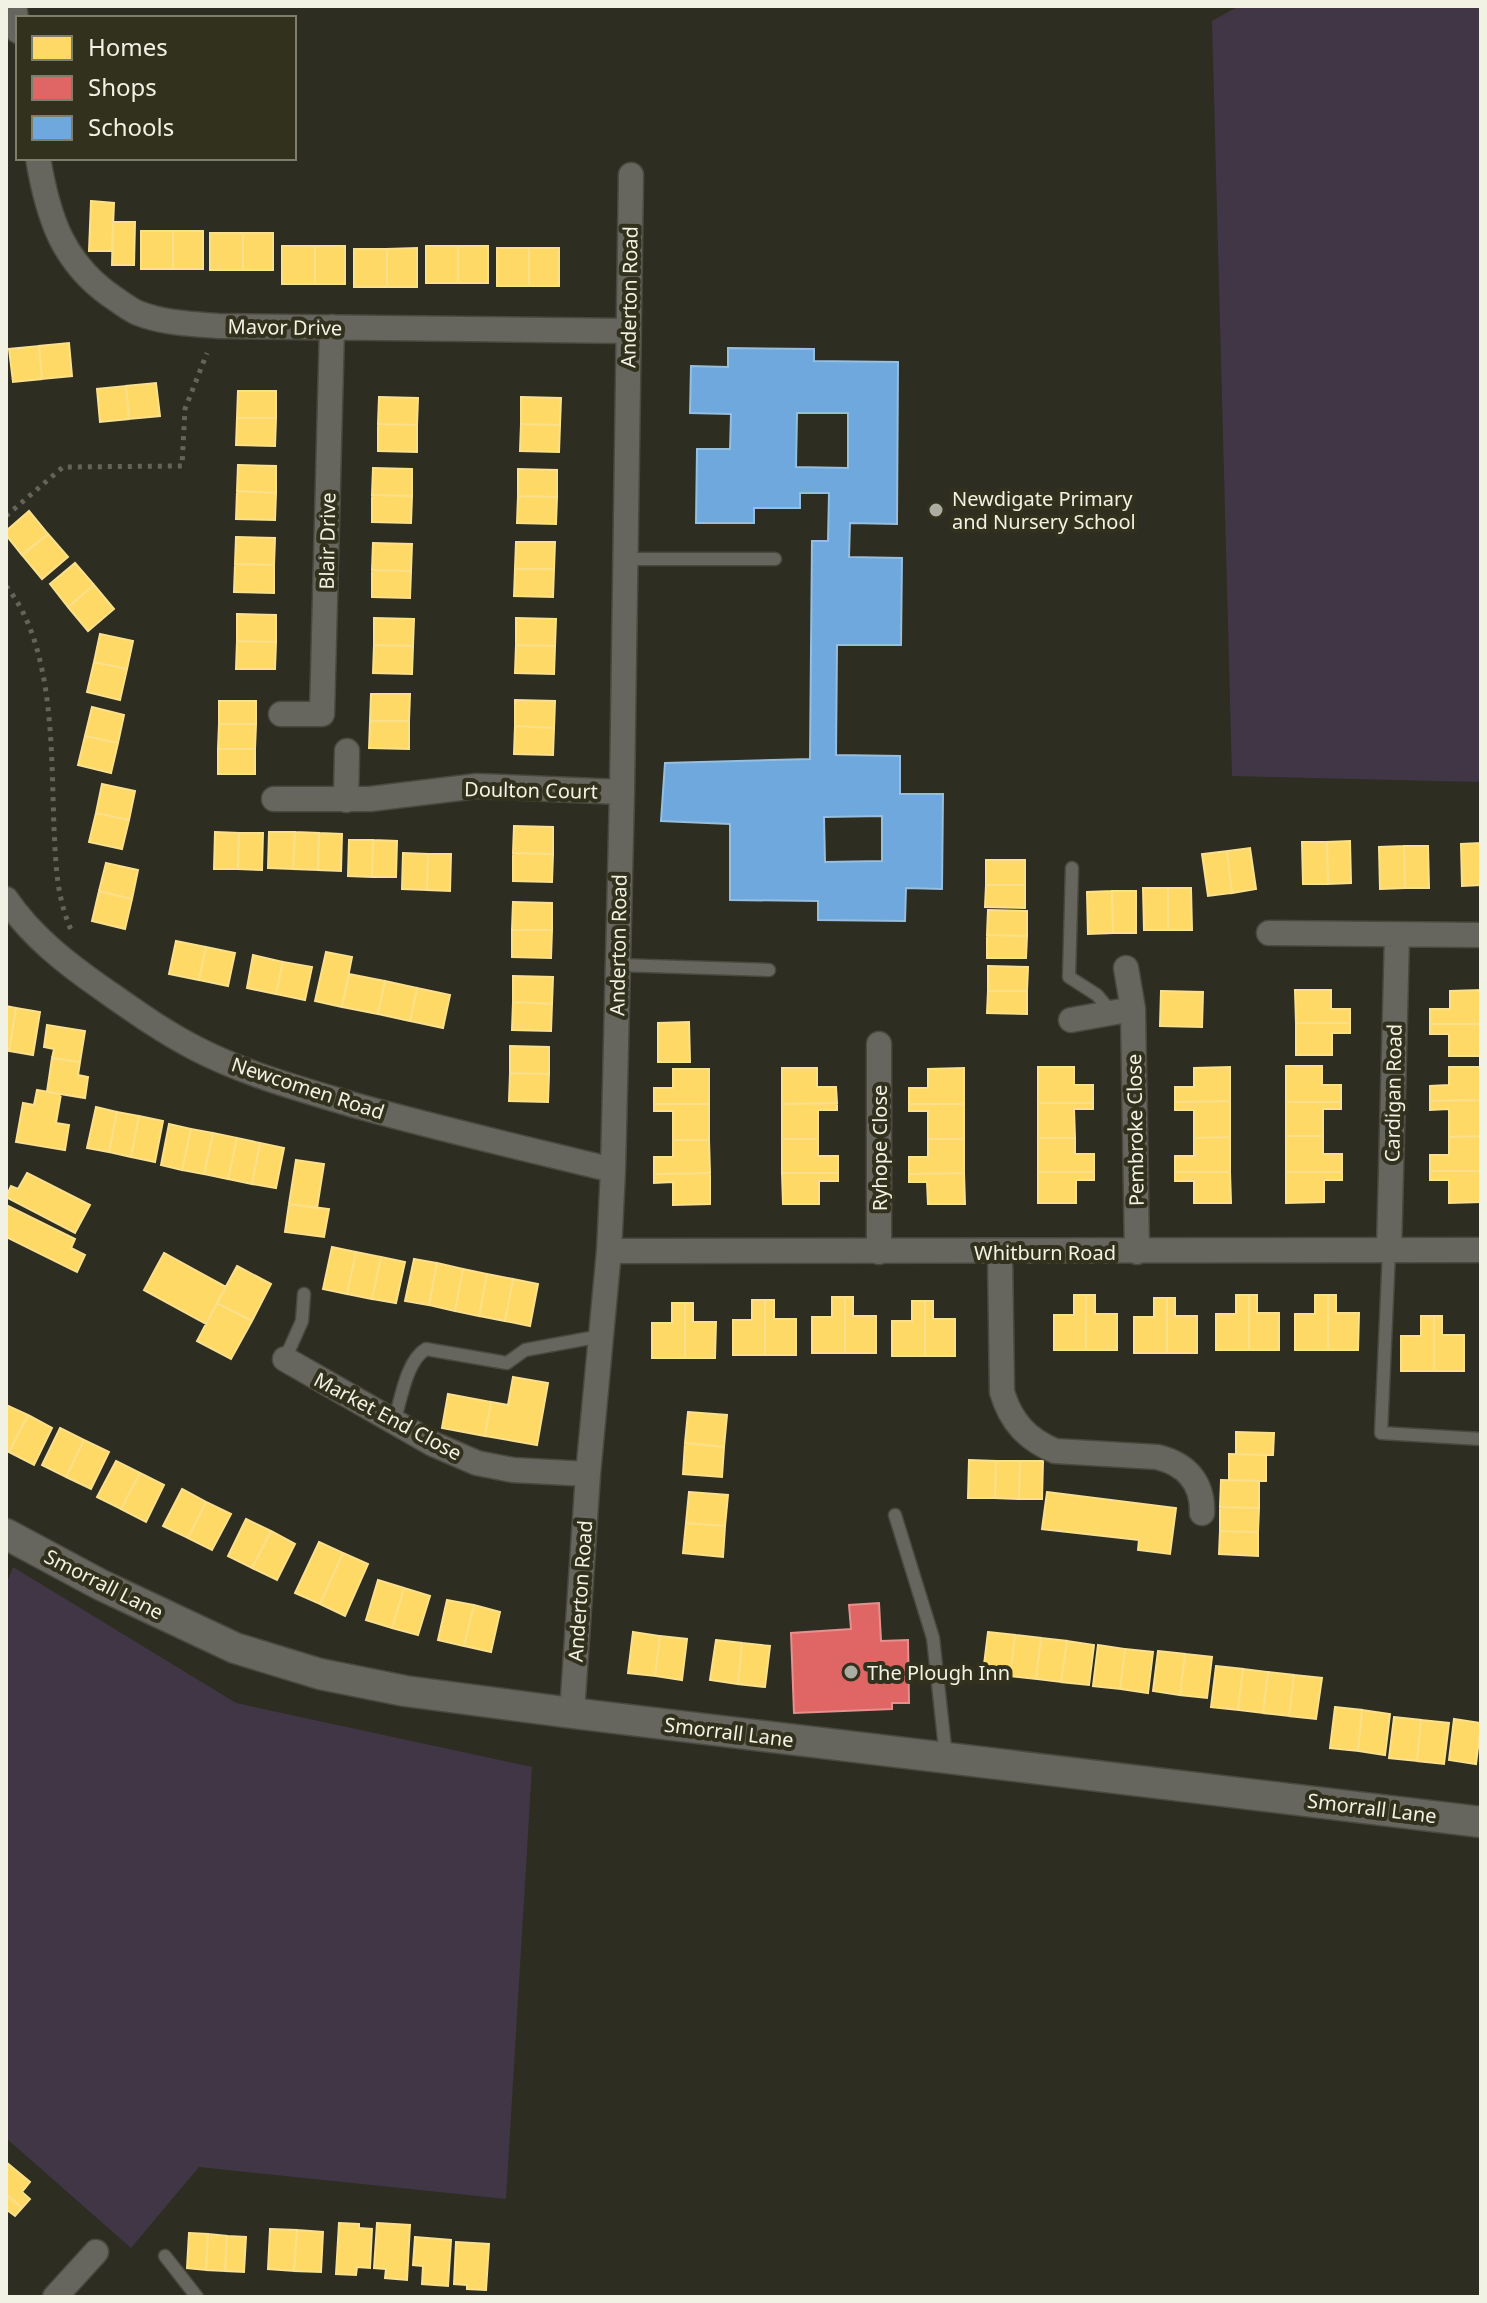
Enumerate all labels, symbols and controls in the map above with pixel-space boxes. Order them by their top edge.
legend [16,16,296,160]
text: Homes [88,30,168,63]
text: Shops [88,70,157,103]
text: Schools [88,110,174,143]
street label: Anderton Road [614,226,644,368]
street label: Mavor Drive [227,313,343,341]
place label: Newdigate Primary and Nursery School [952,485,1136,535]
street label: Blair Drive [313,492,341,590]
marker: Newdigate Primary and Nursery School [927,501,945,519]
street label: Doulton Court [464,775,598,805]
street label: Anderton Road [603,874,633,1016]
street label: Cardigan Road [1378,1024,1408,1162]
street label: Newcomen Road [228,1051,388,1125]
street label: Pembroke Close [1120,1054,1150,1206]
street label: Ryhope Close [866,1085,893,1211]
street label: Whitburn Road [974,1239,1116,1266]
street label: Market End Close [309,1366,467,1466]
street label: Anderton Road [562,1519,598,1663]
street label: Smorrall Lane [40,1542,168,1626]
place label: The Plough Inn [867,1659,1010,1686]
marker: The Plough Inn [842,1663,860,1681]
street label: Smorrall Lane [663,1711,795,1753]
street label: Smorrall Lane [1306,1787,1438,1829]

